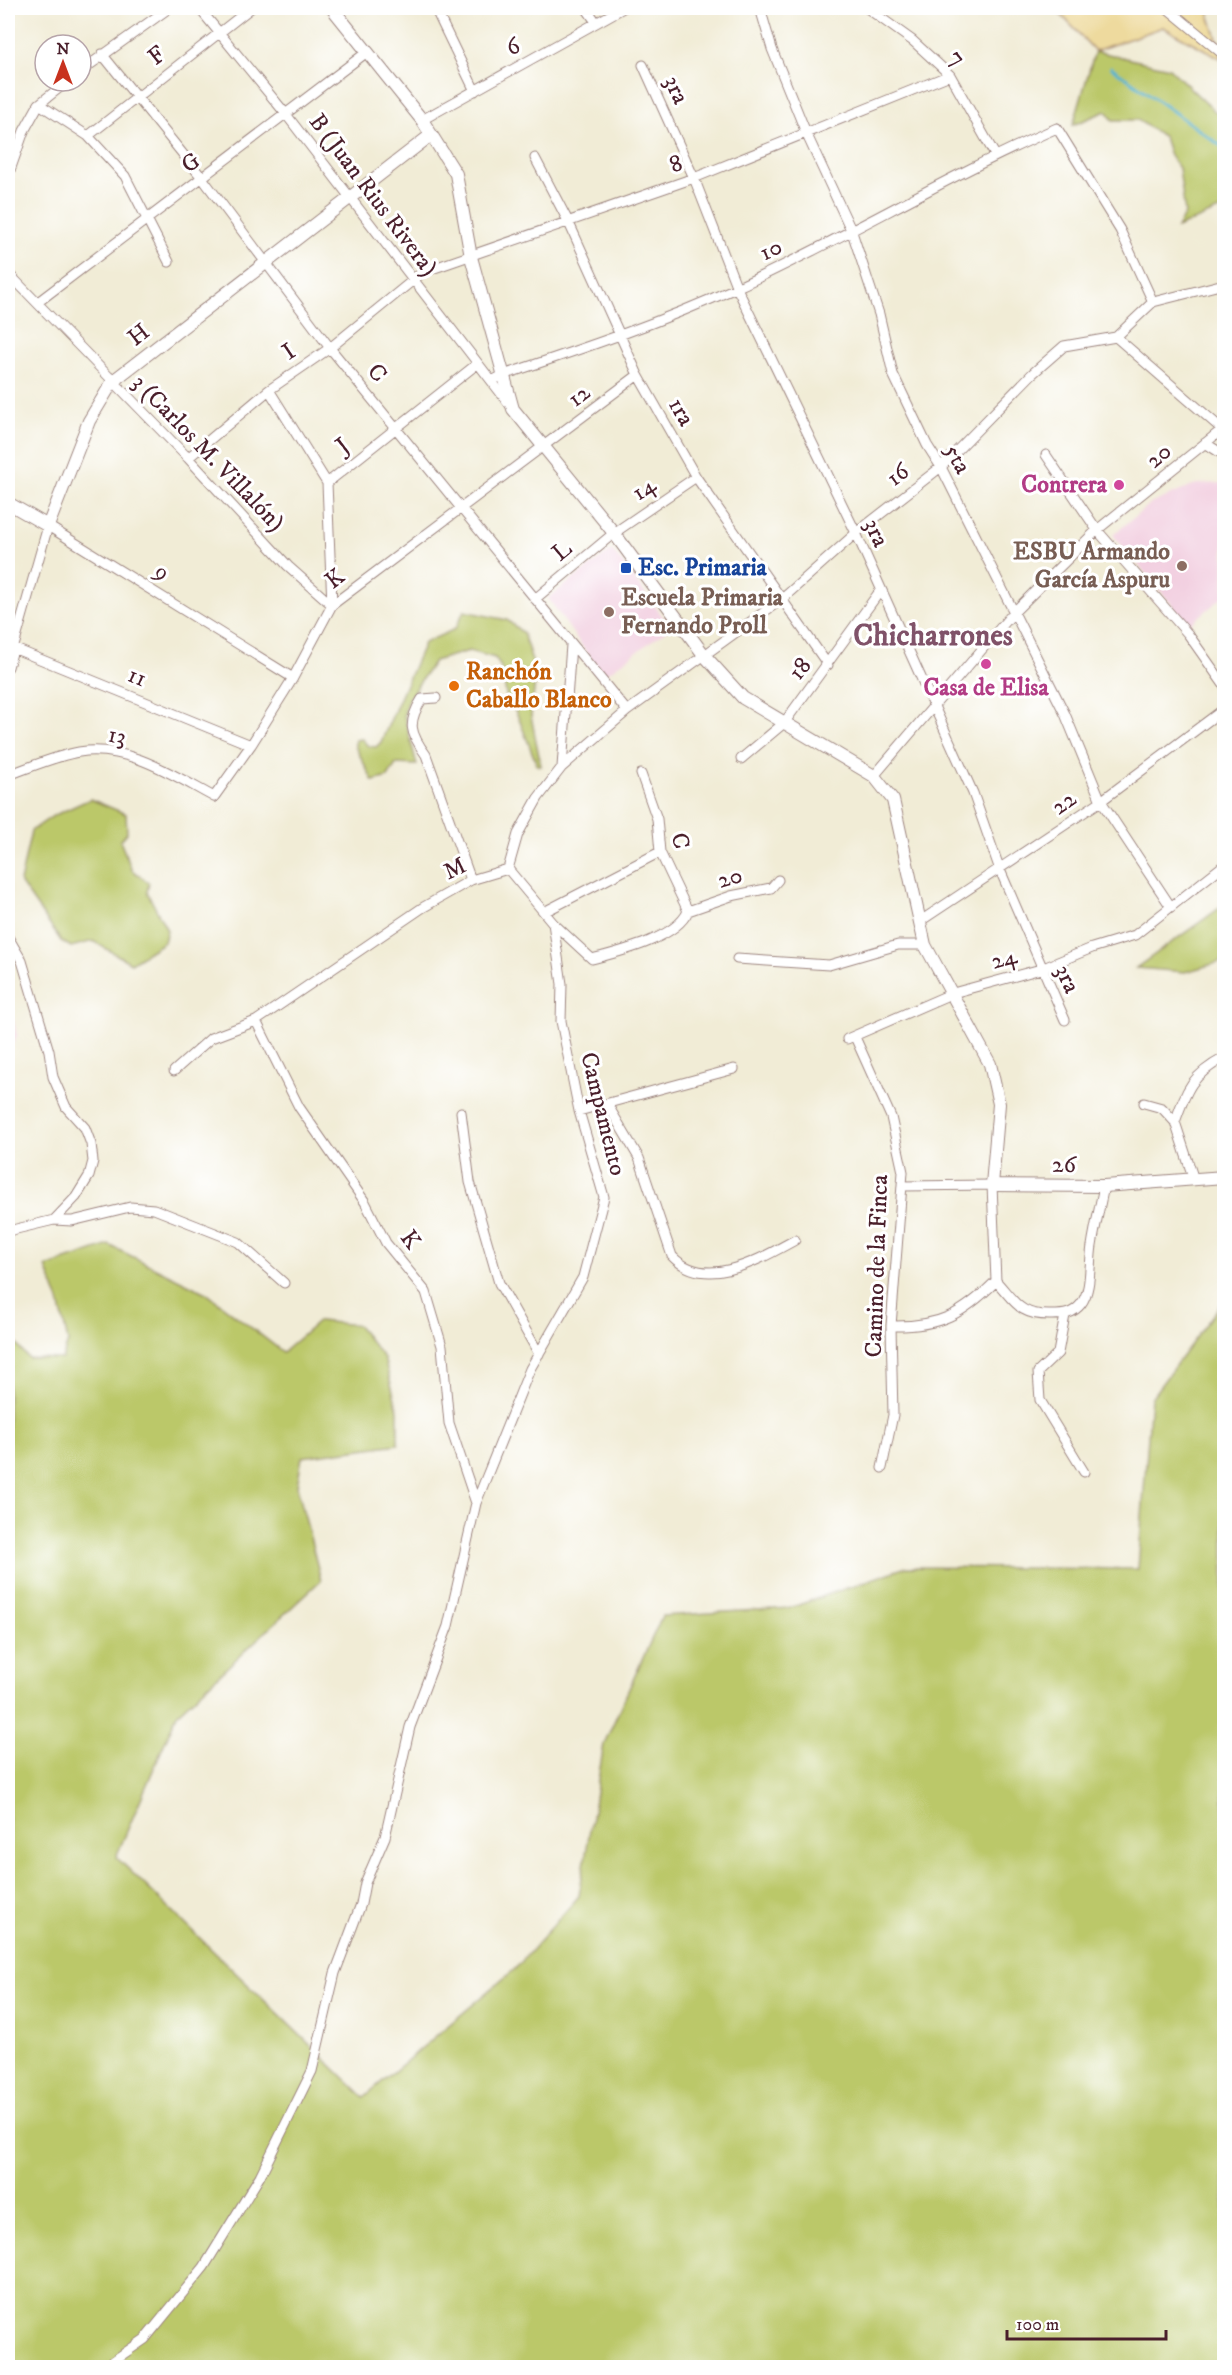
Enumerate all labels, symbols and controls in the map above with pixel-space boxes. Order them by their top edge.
street label: 6 [500,30,527,63]
north arrow [33,33,93,93]
text: N [56,39,70,59]
street label: F [142,40,172,72]
street label: 7 [942,43,972,73]
street label: 3ra [657,71,696,110]
street label: B (Juan Rius Rivera) [302,108,444,282]
street label: G [175,146,207,180]
street label: 8 [665,148,687,180]
street label: 10 [755,232,787,268]
street label: H [122,317,156,353]
street label: I [276,337,302,367]
street label: C [360,357,394,389]
street label: 3 (Carlos M. Villalón) [125,368,291,538]
street label: 12 [562,378,597,414]
street label: 1ra [661,392,701,432]
street label: J [328,431,356,462]
street label: 20 [1140,437,1178,475]
street label: 5ta [937,439,978,480]
street label: 16 [880,456,917,493]
street label: 14 [626,470,663,508]
place label: Contrera [1021,470,1108,500]
marker: Contrera [1112,478,1126,492]
street label: 3ra [857,514,896,553]
street label: L [546,534,578,568]
place label: ESBU Armando García Aspuru [1013,537,1170,595]
place label: Esc. Primaria [638,553,768,583]
street label: 9 [148,556,175,588]
marker: ESBU Armando García Aspuru [1175,559,1189,573]
marker: Esc. Primaria [619,561,633,575]
street label: K [319,562,351,596]
place label: Escuela Primaria Fernando Proll [621,583,784,641]
marker: Escuela Primaria Fernando Proll [602,605,616,619]
district label: Chicharrones [853,618,1013,655]
street label: 18 [782,652,818,686]
place label: Ranchón Caballo Blanco [466,657,612,715]
marker: Casa de Elisa [979,657,993,671]
street label: 11 [123,660,151,694]
place label: Casa de Elisa [923,673,1049,703]
marker: Ranchón Caballo Blanco [447,679,461,693]
street label: 13 [106,720,128,752]
street label: 22 [1046,784,1082,822]
street label: C [664,831,696,851]
street label: M [439,851,471,887]
street label: 20 [714,860,746,896]
street label: 24 [988,941,1021,977]
street label: 3ra [1047,960,1087,999]
street label: Campamento [573,1049,633,1179]
street label: 26 [1052,1150,1078,1180]
street label: Camino de la Finca [859,1173,895,1358]
street label: K [393,1224,427,1256]
scale bar [1007,2303,1166,2341]
text: 100 m [1016,2314,1059,2336]

